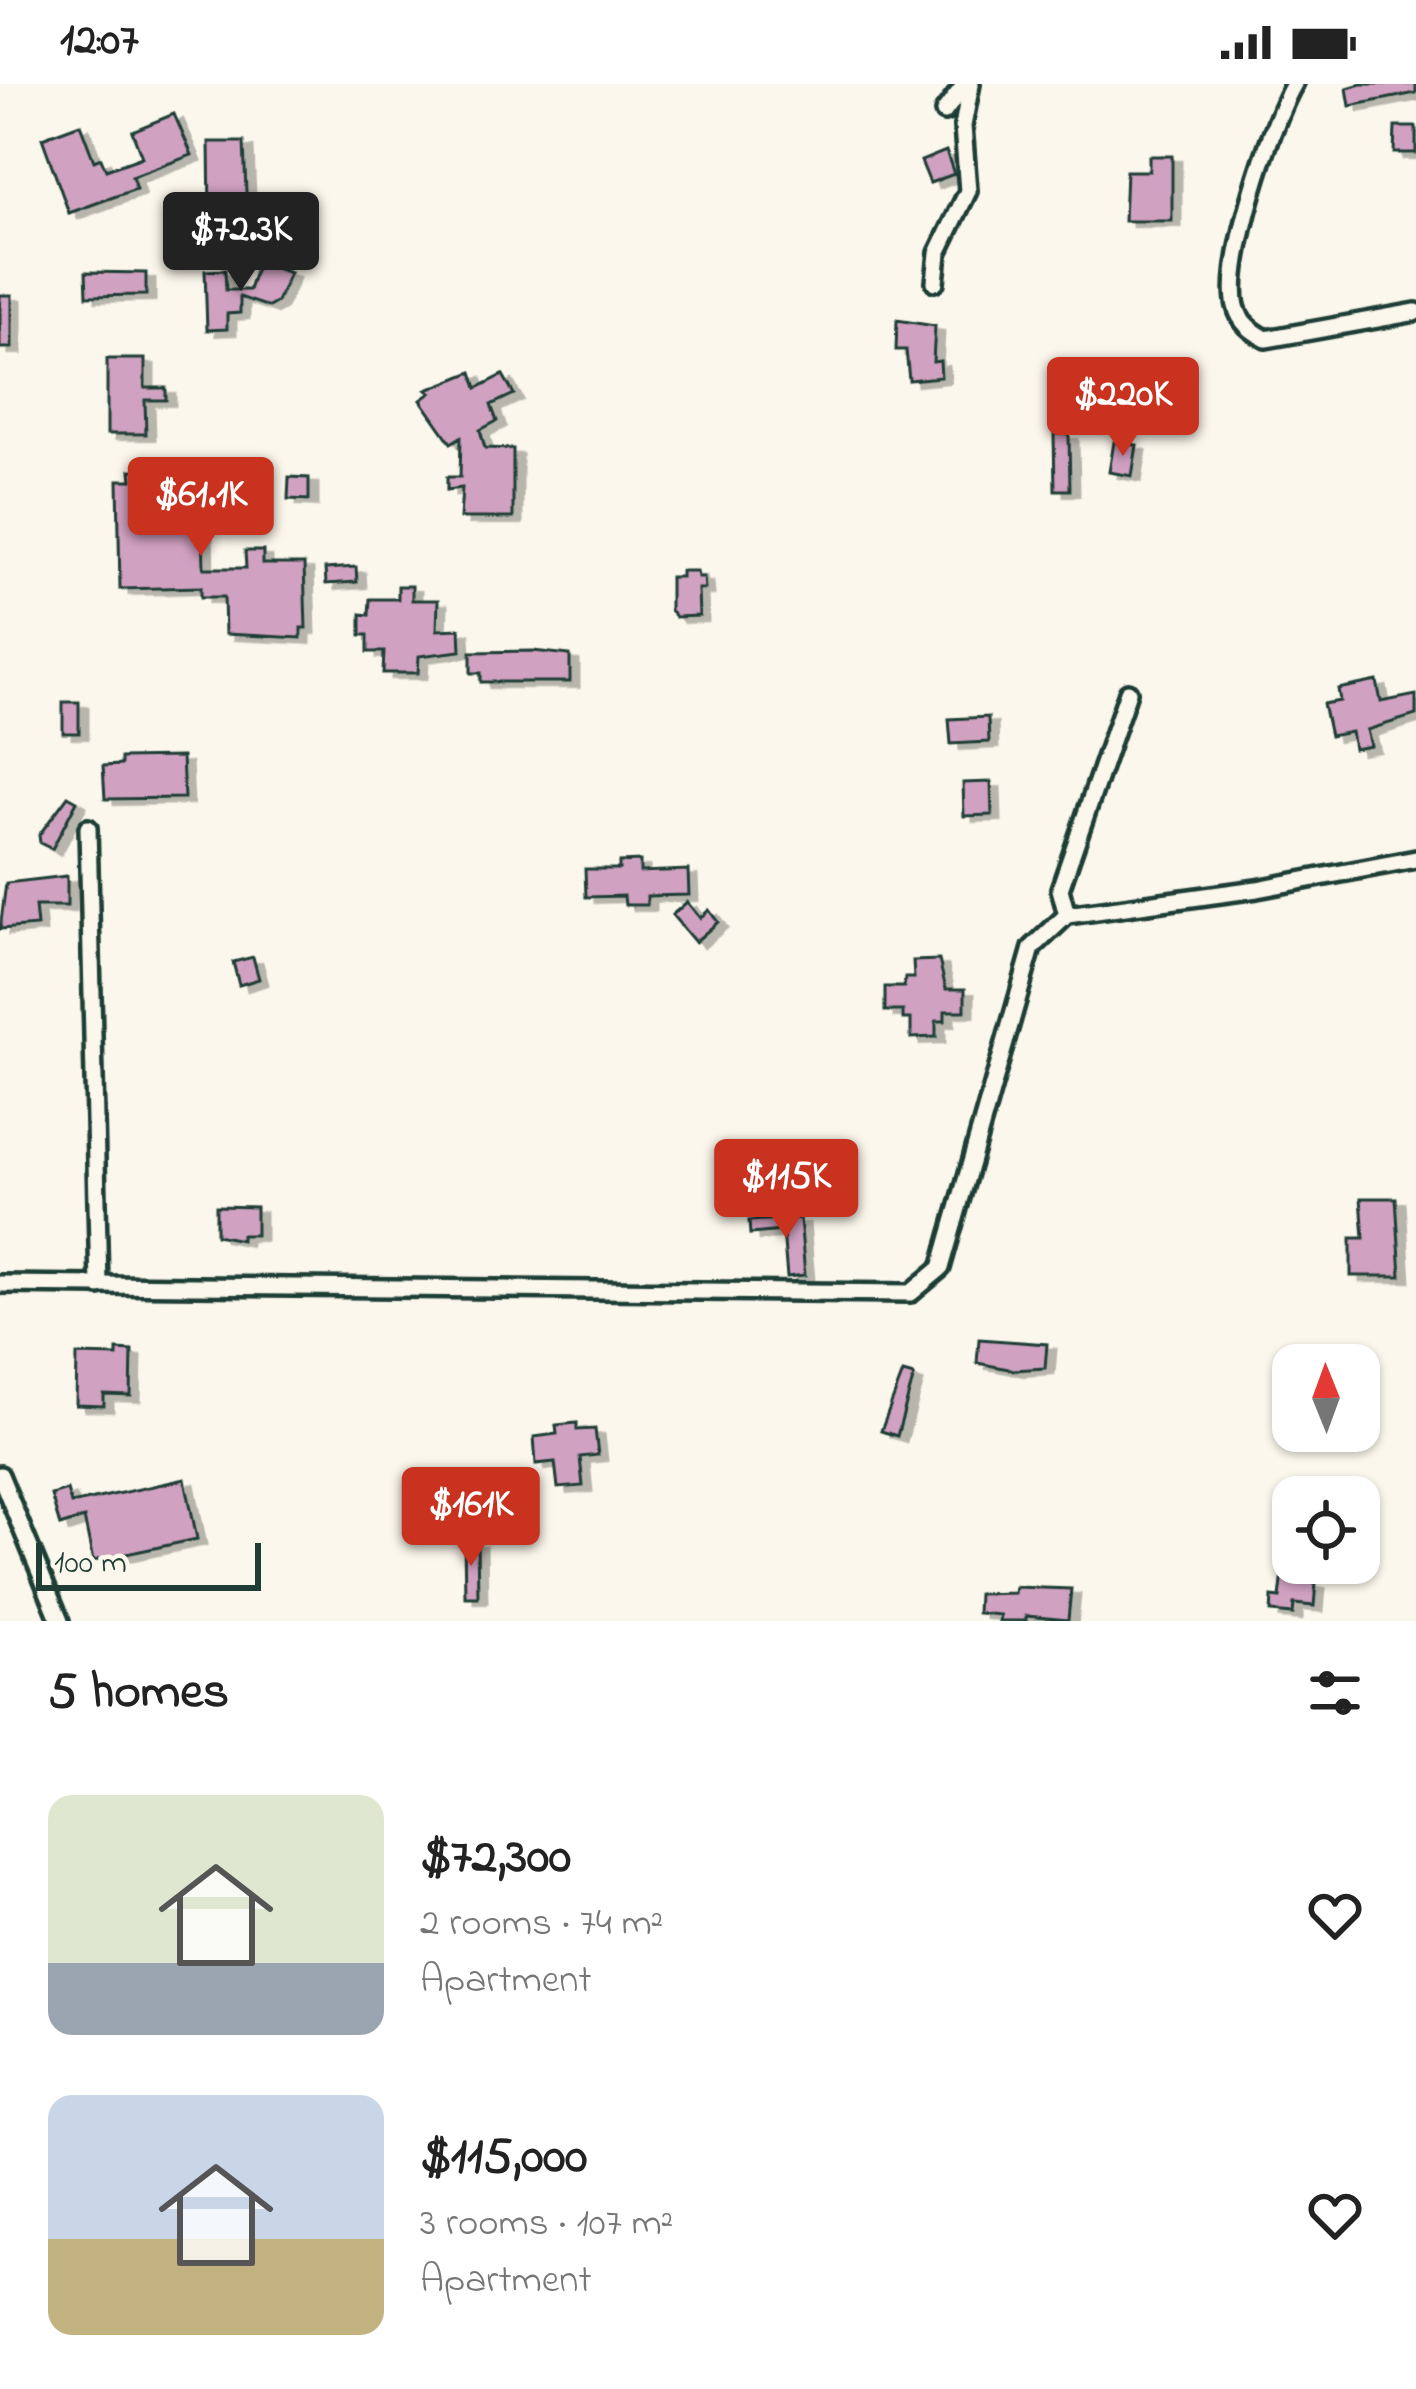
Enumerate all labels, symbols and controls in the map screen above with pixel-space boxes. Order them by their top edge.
text: 12:07 [60,9,138,75]
pin: $72.3K [143,192,339,294]
text: $72.3K [190,202,292,259]
pin: $220K [1039,357,1207,459]
text: $220K [1074,367,1172,424]
pin: $61.1K [103,457,299,559]
text: $61.1K [155,467,247,524]
pin: $115K [702,1139,870,1241]
text: $115K [741,1149,831,1206]
north arrow [1272,1344,1380,1452]
map controls [1272,1344,1380,1584]
pin: $161K [387,1467,555,1569]
button: locate [1272,1476,1380,1584]
text: $161K [429,1477,513,1534]
scale bar [36,1537,261,1590]
text: 100 m [54,1540,127,1588]
text: 5 homes [48,1656,229,1731]
icon: filters [1302,1660,1368,1726]
text: $72,300 [420,1821,571,1896]
icon: home [144,1843,288,1987]
icon: heart [1302,1882,1368,1948]
text: 2 rooms · 74 m² [420,1896,663,1953]
text: Apartment [420,1953,592,2010]
text: $115,000 [420,2121,587,2196]
icon: home [144,2143,288,2287]
icon: heart [1302,2182,1368,2248]
text: 3 rooms · 107 m² [420,2196,673,2253]
text: Apartment [420,2253,592,2310]

